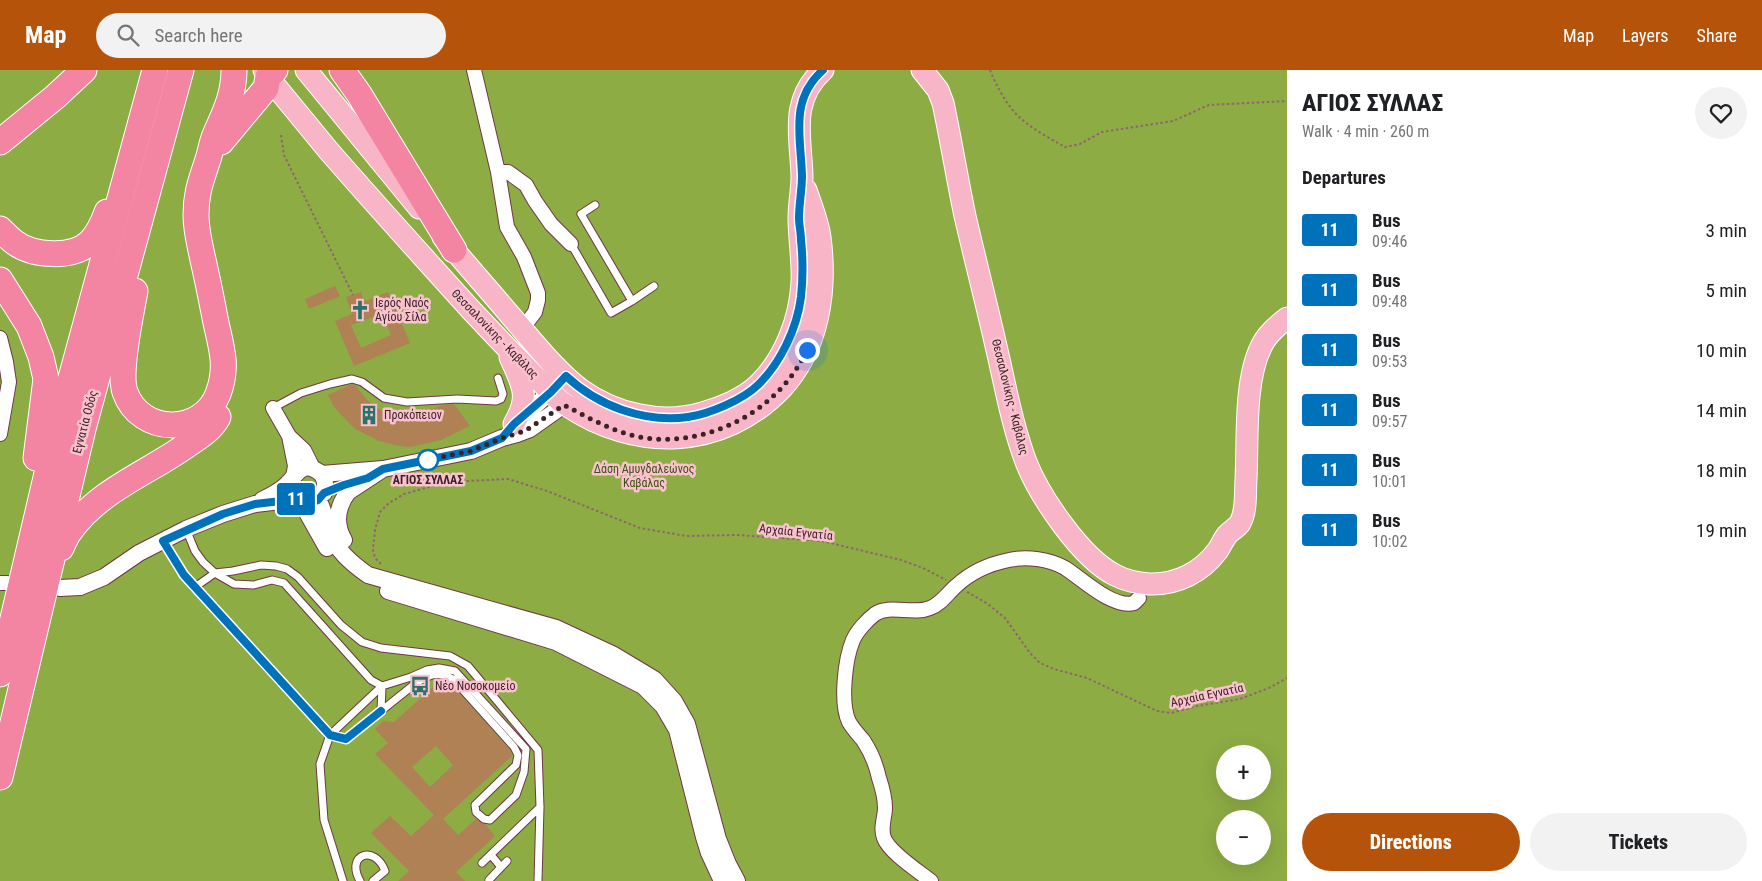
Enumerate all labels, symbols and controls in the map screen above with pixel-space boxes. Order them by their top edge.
search box [96,13,446,58]
text: Map [25,21,66,49]
icon: search [114,21,142,49]
text: Search here [154,24,243,47]
text: Map [1563,25,1594,46]
text: Layers [1622,25,1669,46]
text: Share [1697,25,1737,46]
button: heart [1695,87,1747,139]
text: ΑΓΙΟΣ ΣΥΛΛΑΣ [1302,89,1443,117]
text: Walk · 4 min · 260 m [1302,122,1429,141]
text: Departures [1302,166,1386,189]
text: Bus [1372,209,1401,232]
text: 11 [1320,219,1339,240]
text: 3 min [1705,219,1747,242]
text: 09:46 [1372,232,1407,251]
text: Bus [1372,269,1401,292]
text: 11 [1320,279,1339,300]
text: 5 min [1705,279,1747,302]
street label: Θεσσαλονίκης - Καβάλας [449,286,542,382]
text: 09:48 [1372,292,1407,311]
place label: Ιερός Ναός Αγίου Σίλα [375,296,429,324]
church icon: Ιερός Ναός Αγίου Σίλα [349,299,371,321]
text: Bus [1372,329,1401,352]
street label: Θεσσαλονίκης - Καβάλας [989,337,1031,457]
your location [795,338,820,363]
text: 11 [1320,339,1339,360]
text: 10 min [1696,339,1747,362]
text: 09:53 [1372,352,1407,371]
street label: Εγνατία Οδός [70,389,100,455]
text: Bus [1372,389,1401,412]
text: 11 [1320,399,1339,420]
text: 14 min [1696,399,1747,422]
building icon: Προκόπειον [358,404,380,426]
place label: Προκόπειον [384,408,442,422]
text: 09:57 [1372,412,1407,431]
marker: ΑΓΙΟΣ ΣΥΛΛΑΣ [417,449,439,471]
text: Bus [1372,449,1401,472]
text: 11 [1320,459,1339,480]
text: 18 min [1696,459,1747,482]
park label: Δάση Αμυγδαλεώνος Καβάλας [594,462,695,490]
text: 10:01 [1372,472,1407,491]
place label: ΑΓΙΟΣ ΣΥΛΛΑΣ [393,473,463,487]
line badge: 11 [274,483,318,515]
text: 11 [287,488,305,509]
text: Bus [1372,509,1401,532]
text: 11 [1320,519,1339,540]
text: 19 min [1696,519,1747,542]
street label: Αρχαία Εγνατία [758,521,834,543]
text: 10:02 [1372,532,1407,551]
bus stop icon: Νέο Νοσοκομείο [409,675,431,697]
place label: Νέο Νοσοκομείο [435,679,516,693]
street label: Αρχαία Εγνατία [1169,680,1245,710]
map controls [1216,745,1271,865]
button: + [1216,745,1271,800]
button: − [1216,810,1271,865]
button: Directions [1302,813,1520,871]
button: Tickets [1530,813,1747,871]

